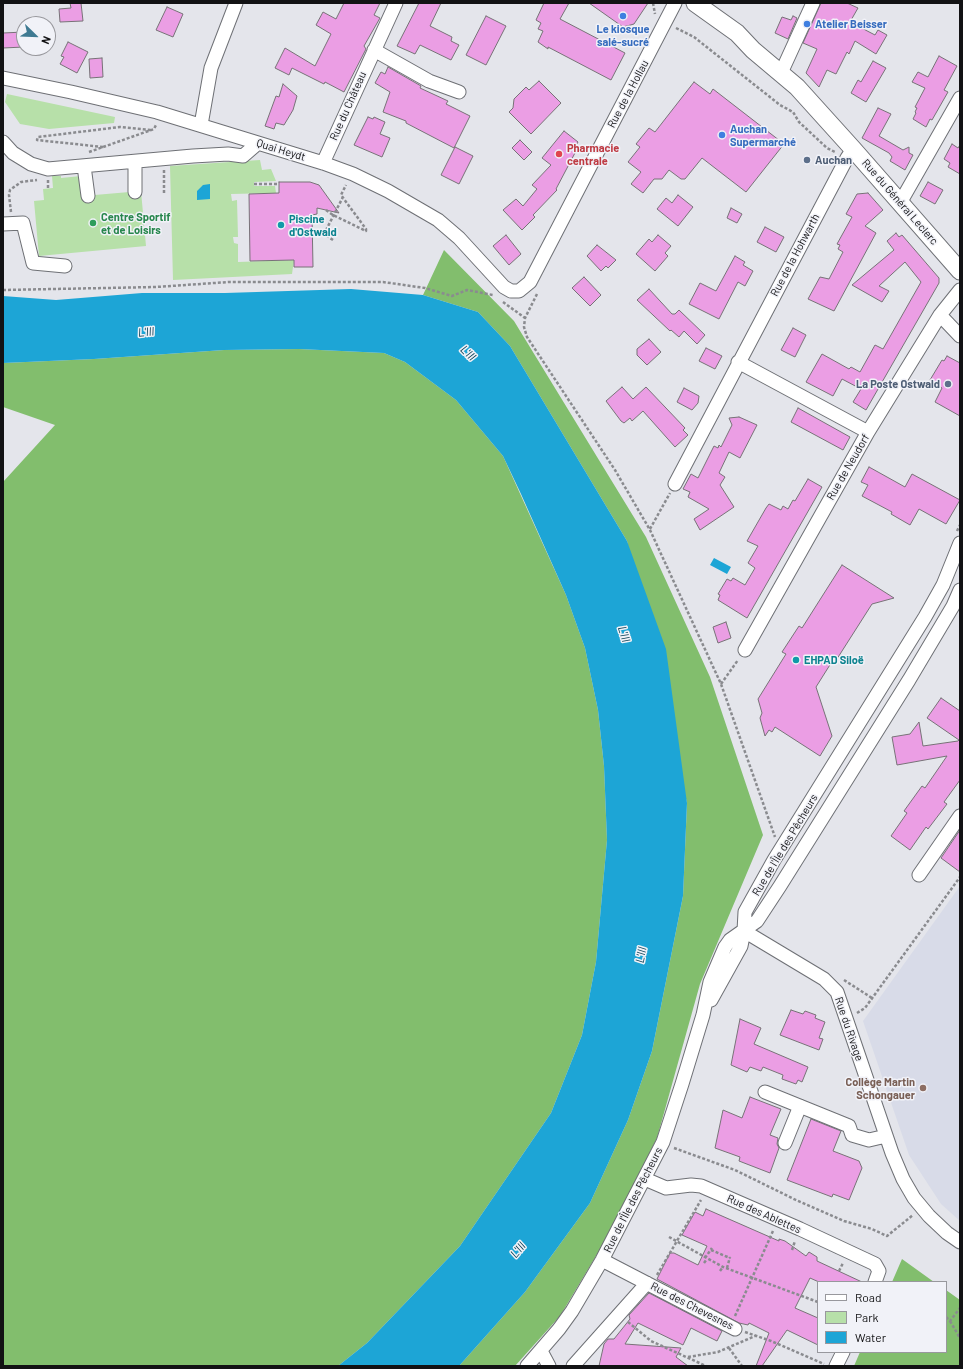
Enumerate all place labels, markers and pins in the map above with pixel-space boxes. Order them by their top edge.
marker: Le kiosque salé-sucré [618,11,628,21]
place label: Atelier Beisser [815,17,887,31]
marker: Atelier Beisser [802,19,812,29]
place label: Le kiosque salé-sucré [596,22,650,48]
place label: Auchan Supermarché [730,122,796,148]
marker: Auchan Supermarché [717,130,727,140]
place label: Pharmacie centrale [567,141,619,167]
marker: Pharmacie centrale [554,149,564,159]
place label: Auchan [815,153,852,167]
marker: Auchan [802,155,812,165]
place label: Centre Sportif et de Loisirs [101,210,171,236]
place label: Piscine d'Ostwald [289,212,337,238]
marker: Centre Sportif et de Loisirs [88,218,98,228]
marker: Piscine d'Ostwald [276,220,286,230]
place label: La Poste Ostwald [856,377,940,391]
marker: La Poste Ostwald [943,379,953,389]
place label: EHPAD Siloë [804,653,864,667]
marker: EHPAD Siloë [791,655,801,665]
place label: Collège Martin Schongauer [846,1075,915,1101]
marker: Collège Martin Schongauer [918,1083,928,1093]

